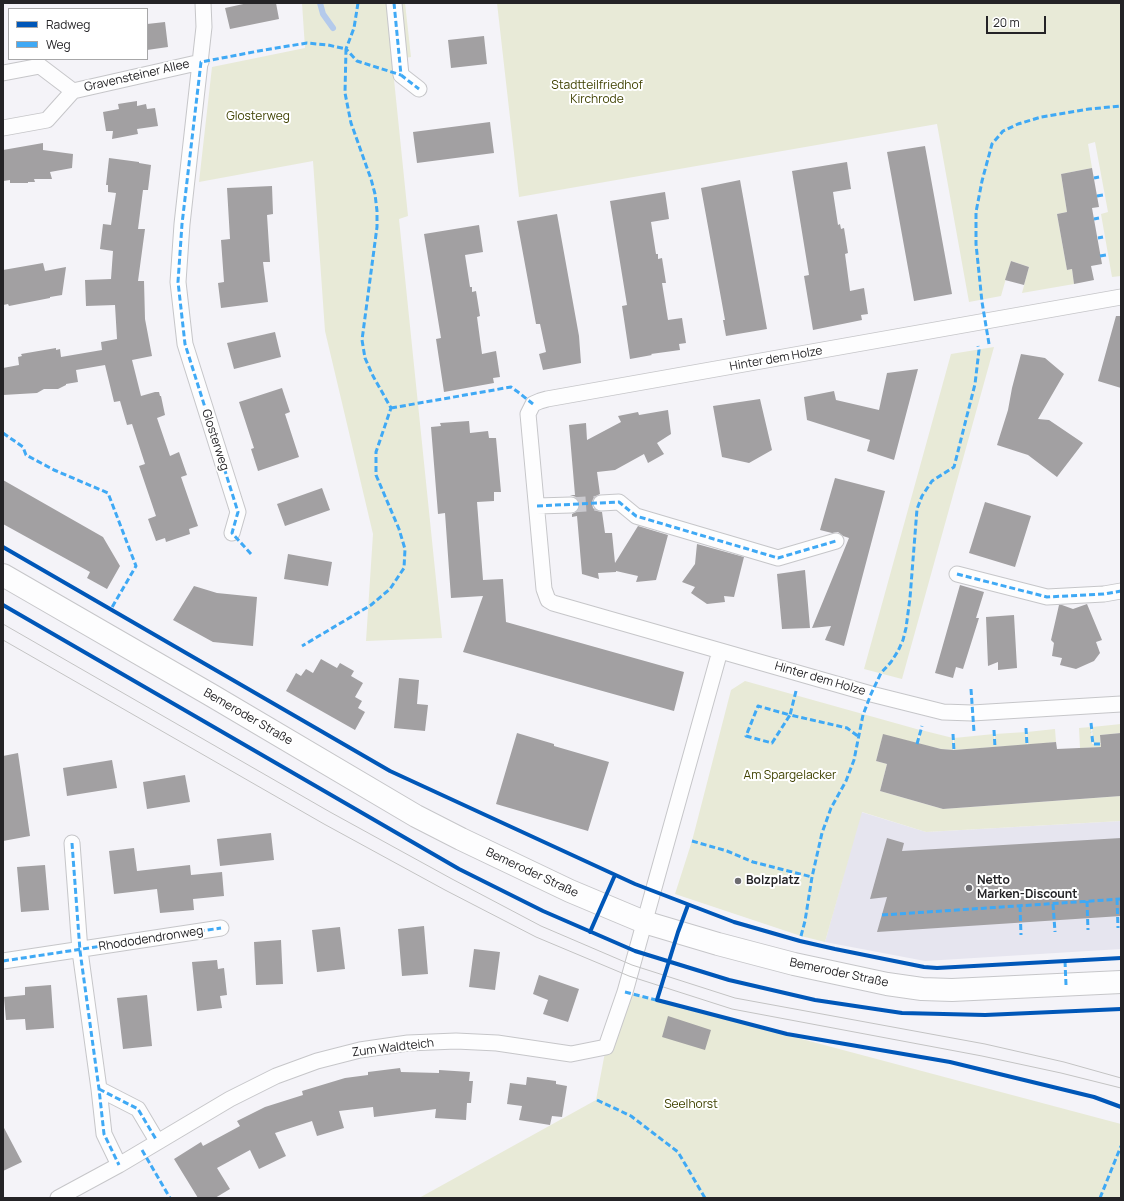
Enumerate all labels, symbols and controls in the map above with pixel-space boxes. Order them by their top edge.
legend [8,8,148,60]
scale bar [988,8,1048,34]
text: 20 m [993,14,1020,31]
text: Radweg [46,16,90,33]
text: Weg [46,36,71,53]
street label: Gravensteiner Allee [83,57,191,95]
park label: Stadtteilfriedhof Kirchrode [551,79,643,107]
park label: Glosterweg [226,110,290,124]
street label: Hinter dem Holze [728,344,824,374]
street label: Glosterweg [198,408,232,472]
street label: Hinter dem Holze [773,659,867,699]
street label: Bemeroder Straße [201,686,295,748]
park label: Am Spargelacker [744,769,836,783]
street label: Bemeroder Straße [483,845,581,901]
place label: Bolzplatz [746,874,800,888]
place label: Netto Marken-Discount [977,874,1078,902]
marker: Bolzplatz [733,876,743,886]
marker: Netto Marken-Discount [964,883,974,893]
street label: Rhododendronweg [98,924,204,954]
street label: Bemeroder Straße [788,955,890,991]
street label: Zum Waldteich [351,1036,435,1060]
park label: Seelhorst [664,1098,718,1112]

